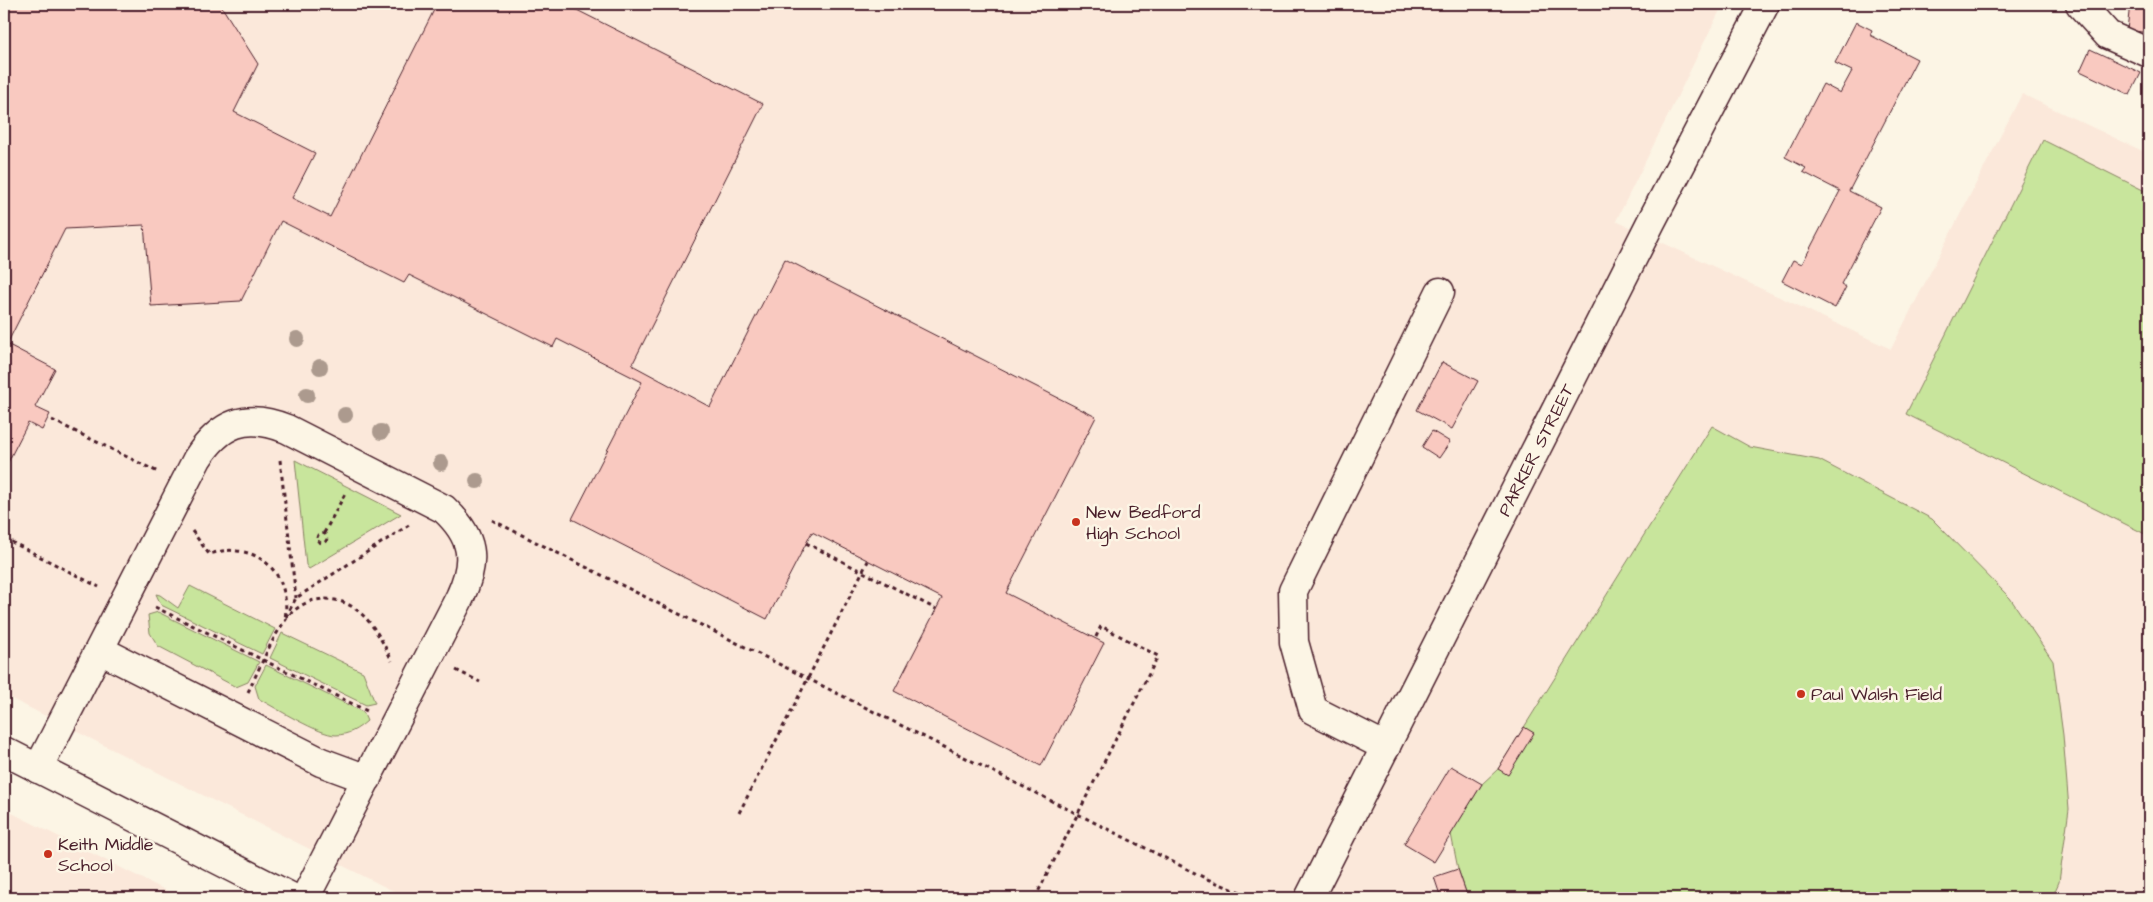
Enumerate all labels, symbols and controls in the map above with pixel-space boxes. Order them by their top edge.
street label: PARKER STREET [1492,379,1581,521]
place label: New Bedford High School [1086,500,1201,547]
marker: New Bedford High School [1070,516,1082,528]
place label: Paul Walsh Field [1811,682,1942,707]
marker: Paul Walsh Field [1795,688,1807,700]
place label: Keith Middle School [58,832,154,878]
marker: Keith Middle School [42,848,54,860]

